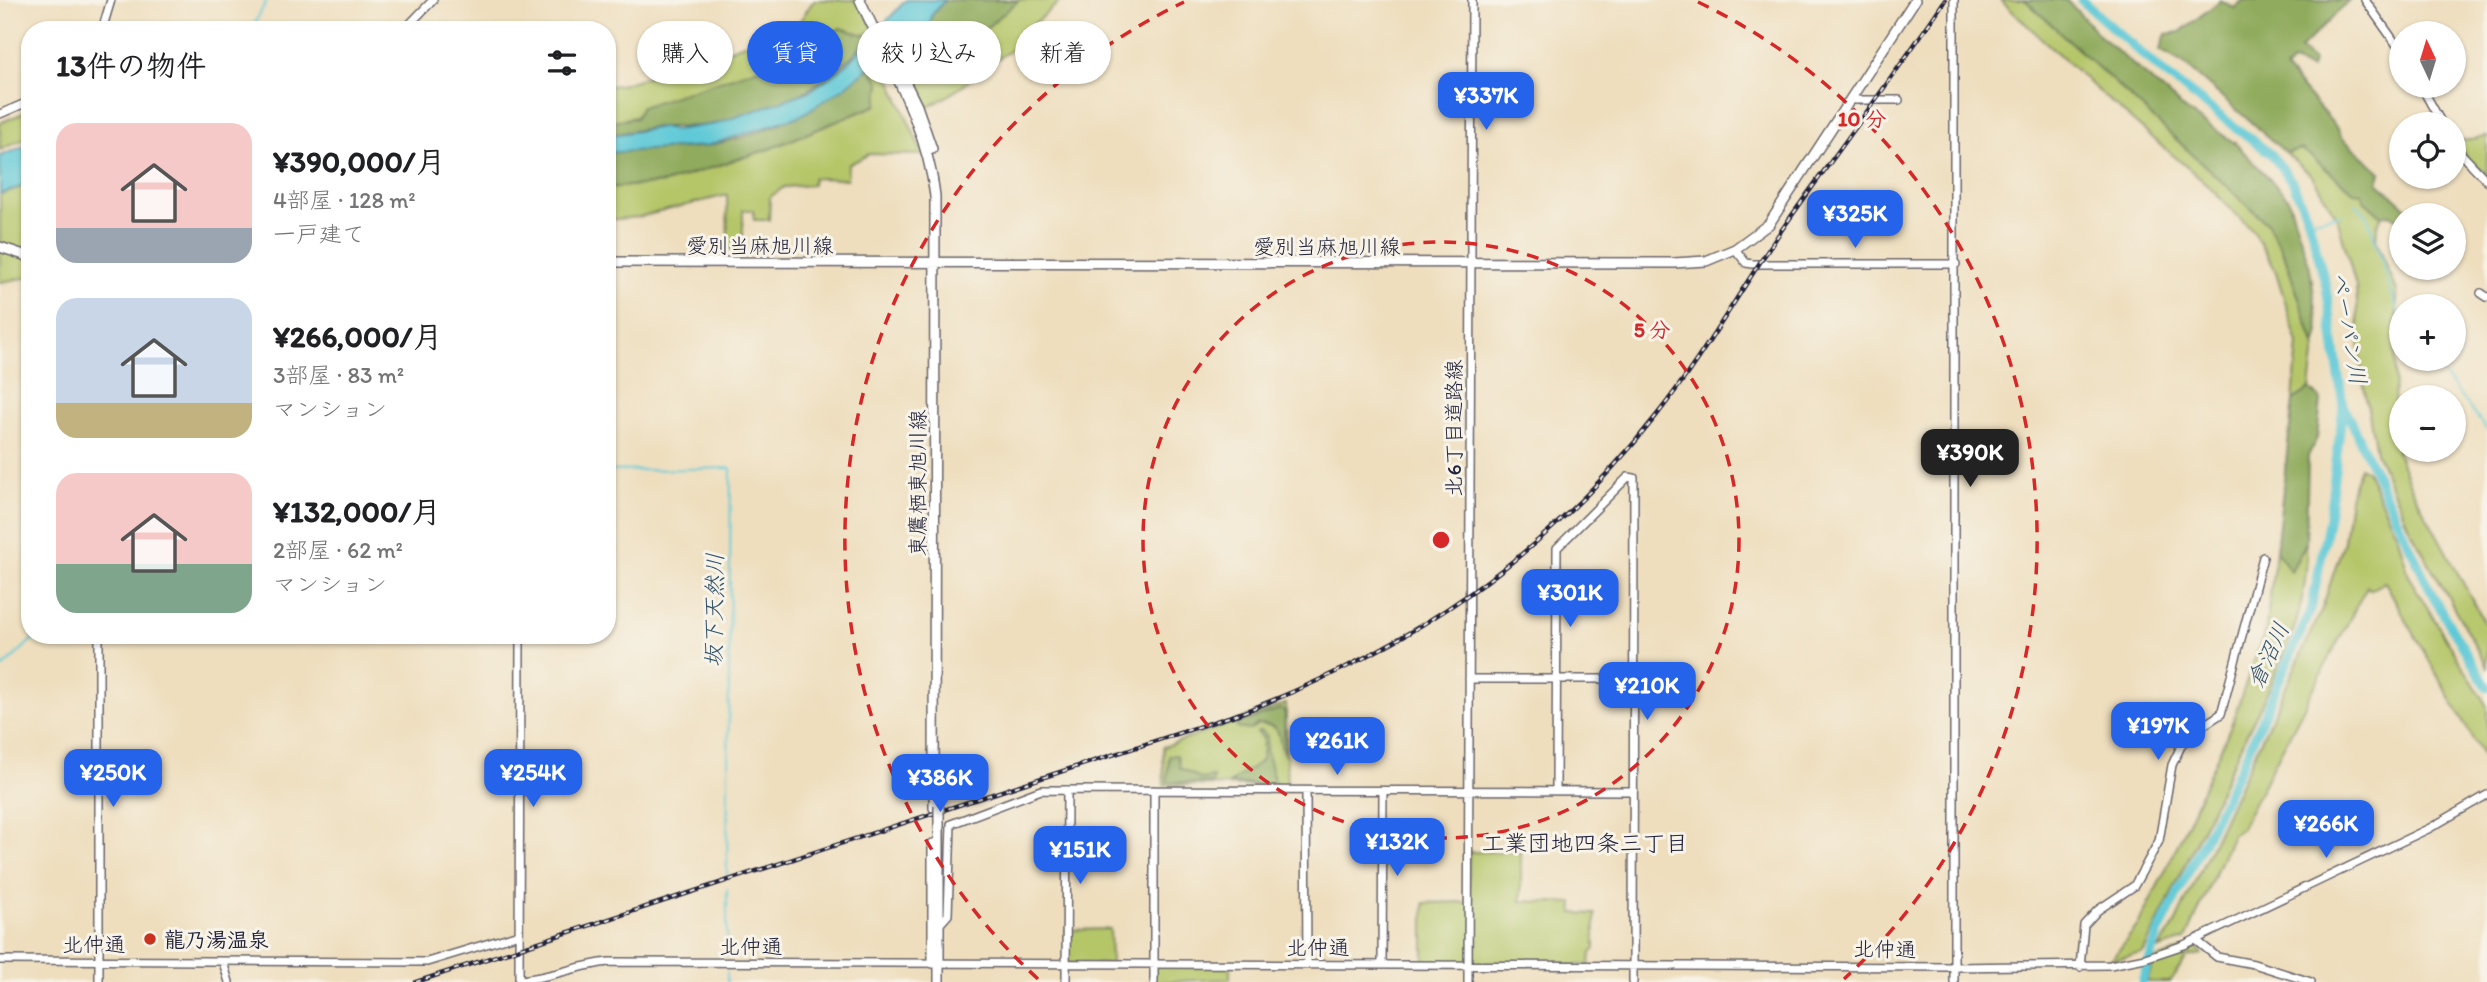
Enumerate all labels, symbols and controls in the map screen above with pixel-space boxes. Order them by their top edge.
chip: 購入 [637,21,733,84]
chip: 賃貸 [747,21,843,84]
chip: 絞り込み [857,21,1001,84]
chip: 新着 [1015,21,1111,84]
north arrow [2389,21,2466,98]
map controls [2389,21,2466,462]
icon: filters [543,44,581,82]
text: 13件の物件 [56,47,206,84]
pin: ¥337K [1437,72,1535,132]
text: ¥337K [1454,81,1518,109]
text: 10 分 [1838,106,1886,131]
button: locate [2389,112,2466,189]
text: ¥390,000/月 [273,143,446,180]
icon: home [112,151,196,235]
text: 4部屋 · 128 m² [273,186,416,214]
pin: ¥325K [1806,190,1904,250]
text: ¥325K [1823,199,1887,227]
button: layers [2389,203,2466,280]
text: 一戸建て [273,220,365,248]
street label: 愛別当麻旭川線 [687,233,834,258]
street label: 愛別当麻旭川線 [1254,234,1401,259]
water label: ペーパン川 [2325,269,2373,387]
button: + [2389,294,2466,371]
text: 5 分 [1634,317,1670,342]
text: ¥266,000/月 [273,318,443,355]
icon: home [112,326,196,410]
street label: 北6丁目道路線 [1441,359,1466,497]
text: 3部屋 · 83 m² [273,361,404,389]
button: − [2389,385,2466,462]
text: マンション [273,395,387,423]
street label: 東鷹栖東旭川線 [905,410,930,557]
pin: ¥390K [1921,430,2019,489]
text: ¥390K [1937,438,2003,466]
text: ¥132,000/月 [273,493,441,530]
icon: home [112,501,196,585]
centre of rings [1429,528,1453,552]
text: 2部屋 · 62 m² [273,536,403,564]
water label: 坂下天然川 [699,552,729,668]
text: マンション [273,570,387,598]
pin: ¥301K [1521,570,1619,629]
text: ¥301K [1538,578,1602,606]
water label: 倉沼川 [2241,618,2295,692]
pin: ¥210K [1598,662,1696,722]
text: ¥210K [1615,671,1679,699]
pin: ¥197K [2109,702,2207,762]
text: ¥197K [2127,711,2189,739]
pin: ¥261K [1288,718,1386,777]
text: ¥261K [1306,726,1368,754]
pin: ¥250K [64,750,162,809]
pin: ¥254K [484,750,582,809]
pin: ¥386K [891,754,989,814]
text: ¥250K [80,758,146,786]
text: ¥254K [500,758,566,786]
text: ¥386K [908,763,972,791]
pin: ¥266K [2277,800,2375,860]
text: ¥266K [2294,809,2358,837]
pin: ¥132K [1348,818,1446,878]
pin: ¥151K [1031,826,1129,886]
text: ¥132K [1366,827,1428,855]
district label: 工業団地四条三丁目 [1482,829,1689,857]
text: ¥151K [1050,835,1111,863]
place label: 龍乃湯温泉 [164,927,269,952]
marker: 龍乃湯温泉 [142,931,158,947]
street label: 北仲通 [63,932,126,957]
street label: 北仲通 [720,934,783,959]
street label: 北仲通 [1287,935,1350,960]
street label: 北仲通 [1853,936,1917,962]

